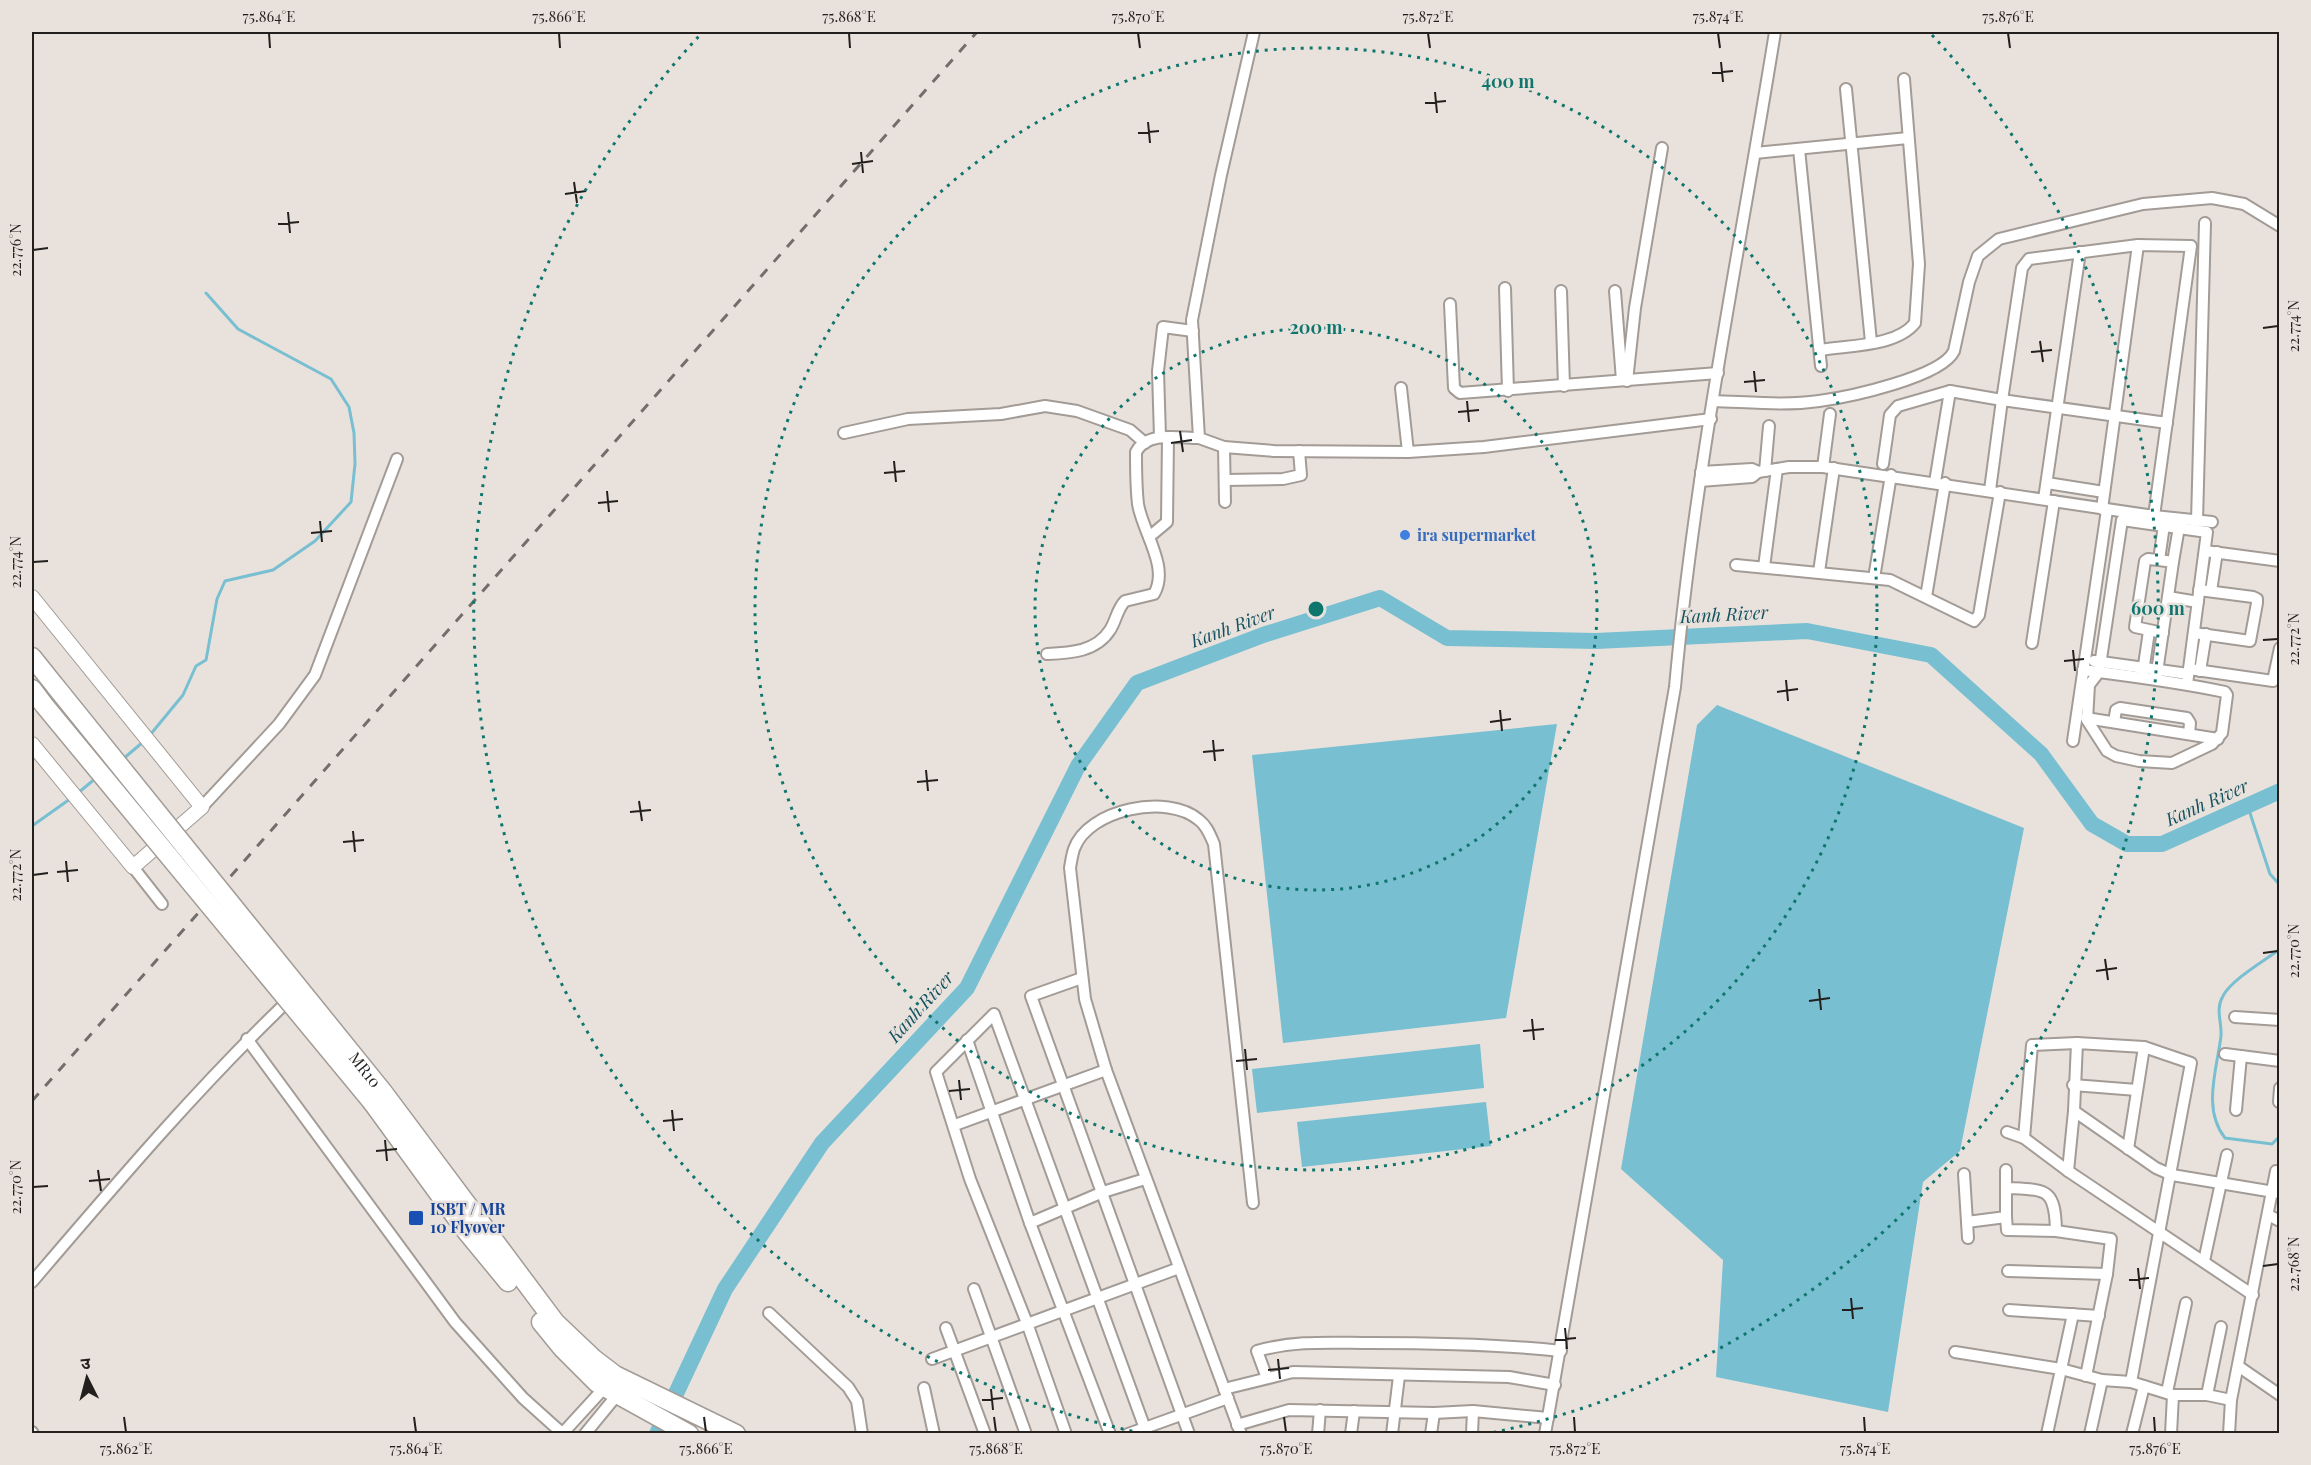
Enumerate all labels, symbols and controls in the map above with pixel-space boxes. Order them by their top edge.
text: 75.864°E [243,6,295,26]
text: 75.866°E [532,6,586,26]
text: 75.868°E [822,6,876,26]
text: 75.870°E [1112,6,1164,26]
text: 75.872°E [1403,6,1454,26]
text: 75.874°E [1693,6,1743,26]
text: 75.876°E [1982,6,2034,26]
text: 400 m [1481,69,1535,93]
text: 22.776°N [5,223,25,277]
text: 22.774°N [2283,299,2303,352]
text: 200 m [1289,315,1343,339]
place label: ira supermarket [1417,524,1536,545]
marker: ira supermarket [1398,528,1412,542]
text: 22.774°N [5,535,25,588]
text: 600 m [2131,596,2186,620]
water label: Kanh River [1186,599,1279,653]
centre of rings [1306,599,1326,619]
water label: Kanh River [1678,600,1770,628]
text: 22.772°N [2283,612,2303,665]
water label: Kanh River [2161,773,2253,831]
text: 22.772°N [5,848,25,901]
text: 22.770°N [2283,923,2303,978]
water label: Kanh River [881,965,960,1048]
street label: MR10 [345,1047,386,1092]
text: 22.770°N [5,1159,25,1214]
place label: ISBT / MR 10 Flyover [430,1198,506,1237]
marker: ISBT / MR 10 Flyover [407,1209,425,1227]
text: 22.768°N [2283,1236,2303,1292]
north arrow [57,1348,117,1408]
text: उ [80,1352,92,1374]
text: 75.862°E [100,1438,152,1458]
text: 75.864°E [390,1438,442,1458]
text: 75.866°E [679,1438,733,1458]
text: 75.868°E [969,1438,1023,1458]
text: 75.870°E [1260,1438,1312,1458]
text: 75.872°E [1550,1438,1601,1458]
text: 75.874°E [1840,1438,1890,1458]
text: 75.876°E [2129,1438,2181,1458]

